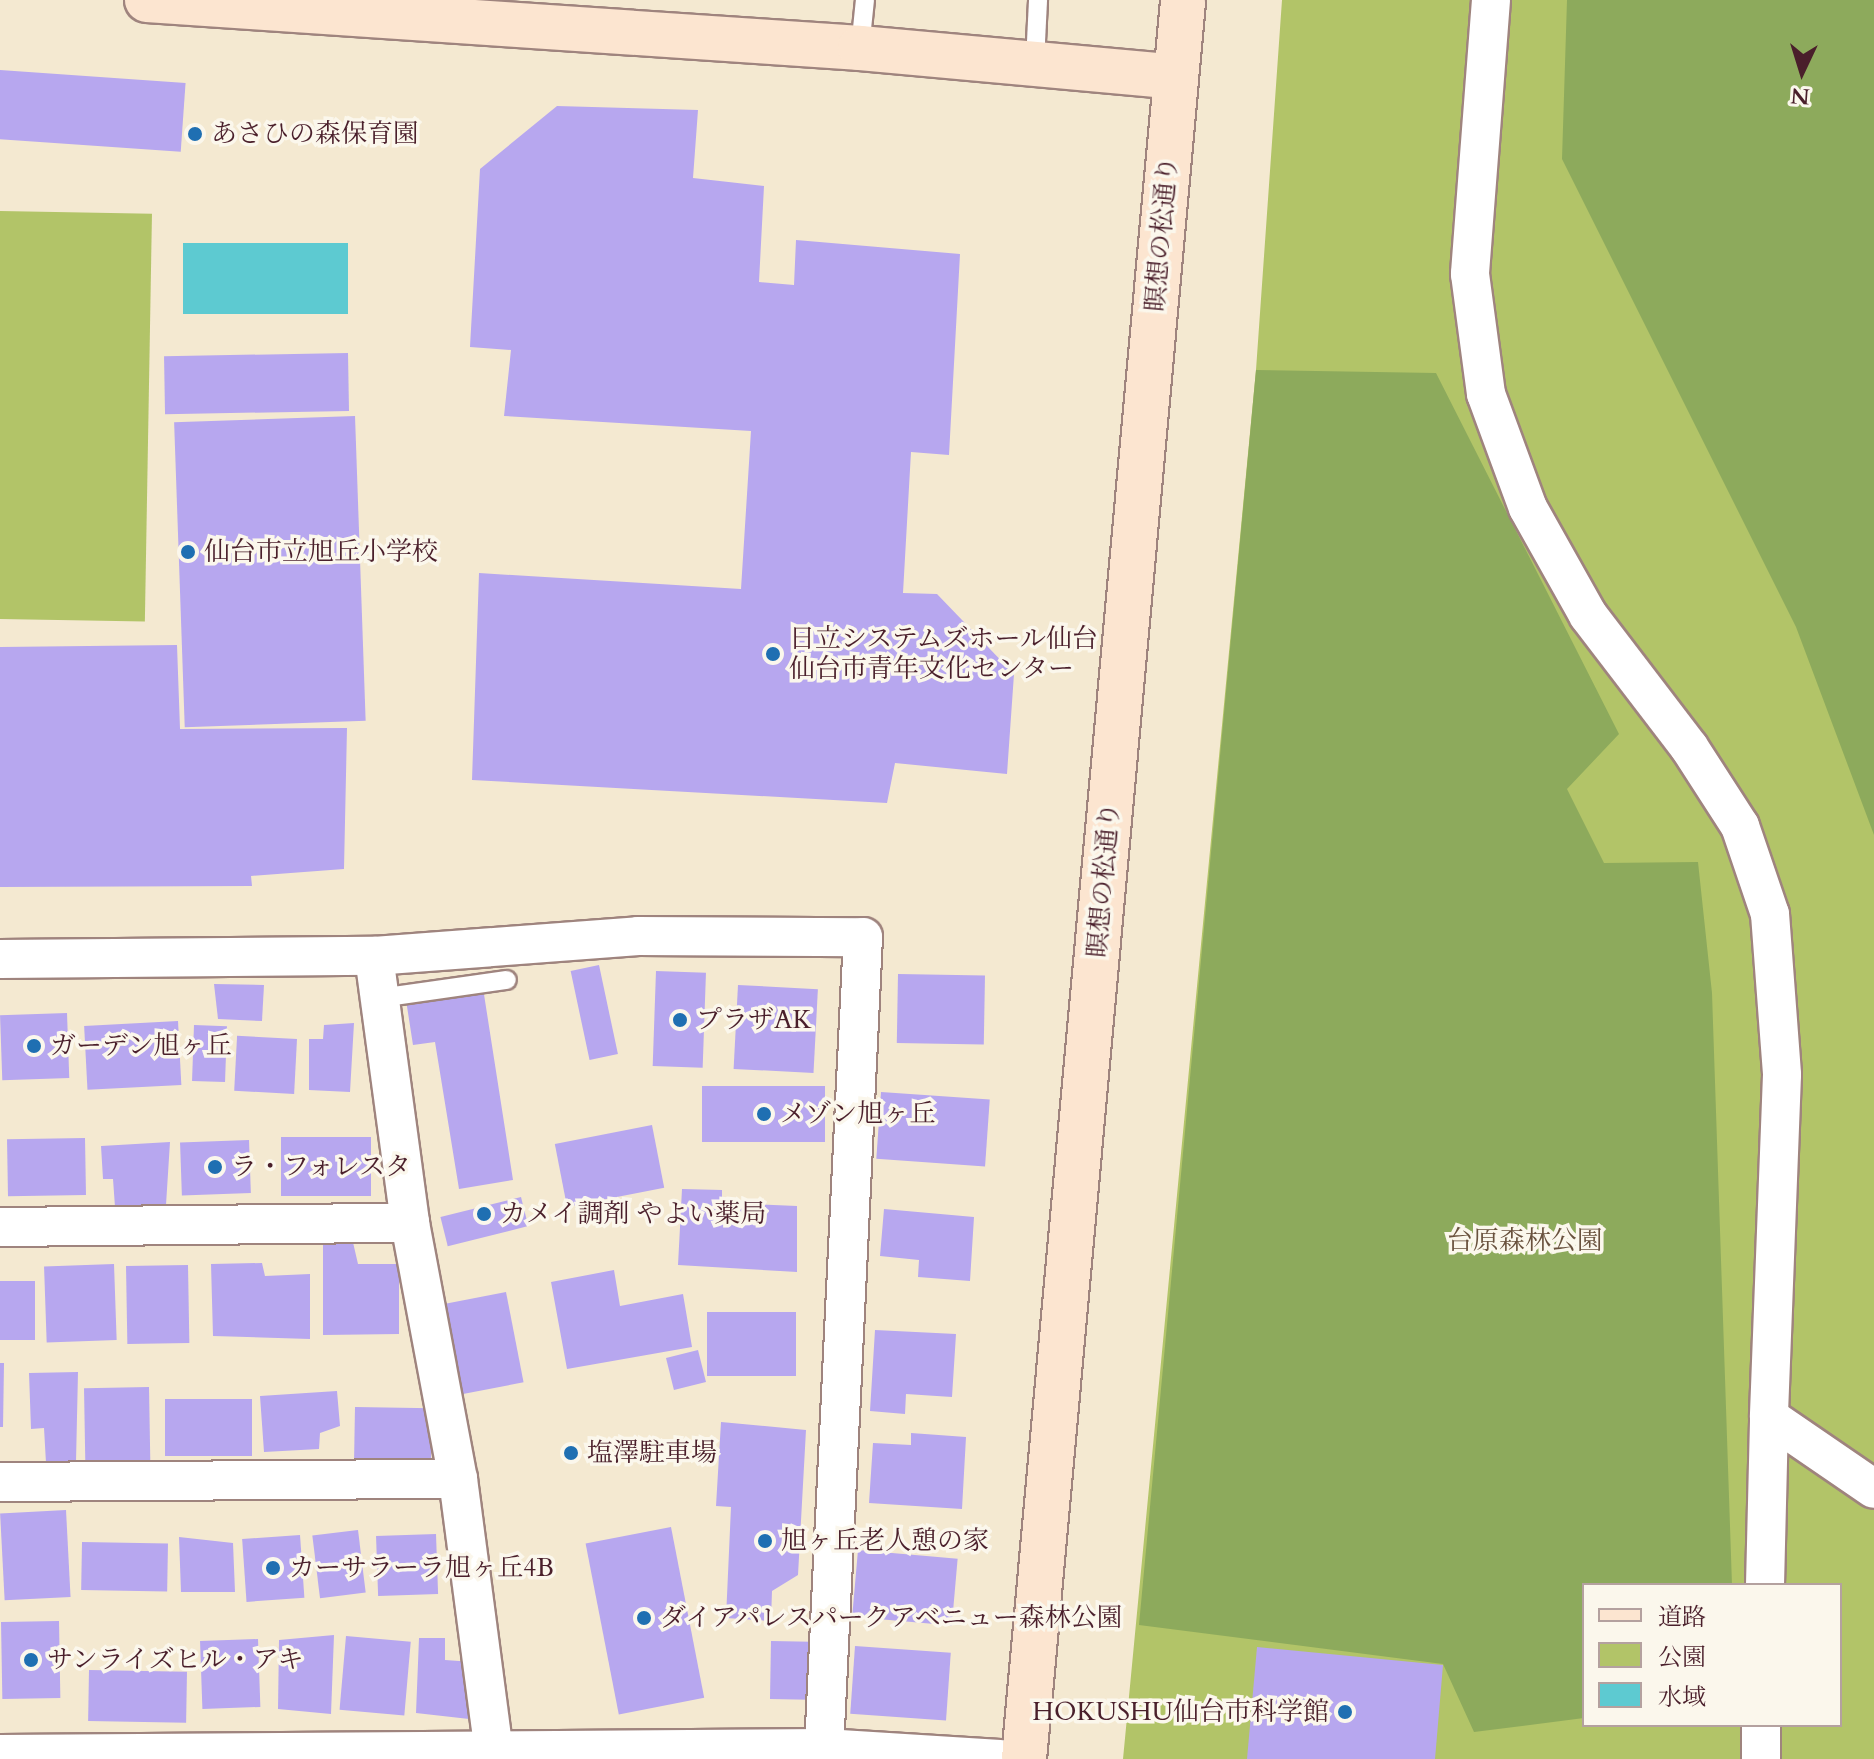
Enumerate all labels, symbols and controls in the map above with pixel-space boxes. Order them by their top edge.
north arrow [1762,32,1842,112]
text: N [1790,80,1811,112]
place label: あさひの森保育園 [211,118,419,150]
marker: あさひの森保育園 [186,125,204,143]
street label: 瞑想の松通り [1140,155,1184,313]
place label: 仙台市立旭丘小学校 [204,536,438,568]
marker: 仙台市立旭丘小学校 [179,543,197,561]
place label: 日立システムズホール仙台 仙台市青年文化センター [789,623,1101,684]
marker: 日立システムズホール仙台 仙台市青年文化センター [764,645,782,663]
street label: 瞑想の松通り [1082,801,1126,959]
place label: プラザAK [696,1004,812,1036]
marker: プラザAK [671,1011,689,1029]
place label: ガーデン旭ヶ丘 [50,1030,232,1062]
marker: ガーデン旭ヶ丘 [25,1037,43,1055]
place label: メゾン旭ヶ丘 [780,1098,936,1130]
marker: メゾン旭ヶ丘 [755,1105,773,1123]
place label: ラ・フォレスタ [231,1151,413,1183]
marker: ラ・フォレスタ [206,1158,224,1176]
place label: カメイ調剤 やよい薬局 [500,1198,767,1230]
marker: カメイ調剤 やよい薬局 [475,1205,493,1223]
park label: 台原森林公園 [1447,1225,1603,1257]
place label: 塩澤駐車場 [587,1437,717,1469]
marker: 塩澤駐車場 [562,1444,580,1462]
place label: 旭ヶ丘老人憩の家 [781,1525,989,1557]
marker: 旭ヶ丘老人憩の家 [756,1532,774,1550]
place label: カーサラーラ旭ヶ丘4B [289,1552,554,1584]
marker: カーサラーラ旭ヶ丘4B [264,1559,282,1577]
legend [1582,1583,1842,1727]
text: 道路 [1658,1601,1706,1634]
place label: ダイアパレスパークアベニュー森林公園 [660,1602,1128,1634]
marker: ダイアパレスパークアベニュー森林公園 [635,1609,653,1627]
text: 公園 [1658,1641,1706,1674]
place label: サンライズヒル・アキ [47,1644,307,1676]
marker: サンライズヒル・アキ [22,1651,40,1669]
text: 水域 [1658,1681,1706,1714]
place label: HOKUSHU仙台市科学館 [1032,1696,1329,1728]
marker: HOKUSHU仙台市科学館 [1336,1703,1354,1721]

